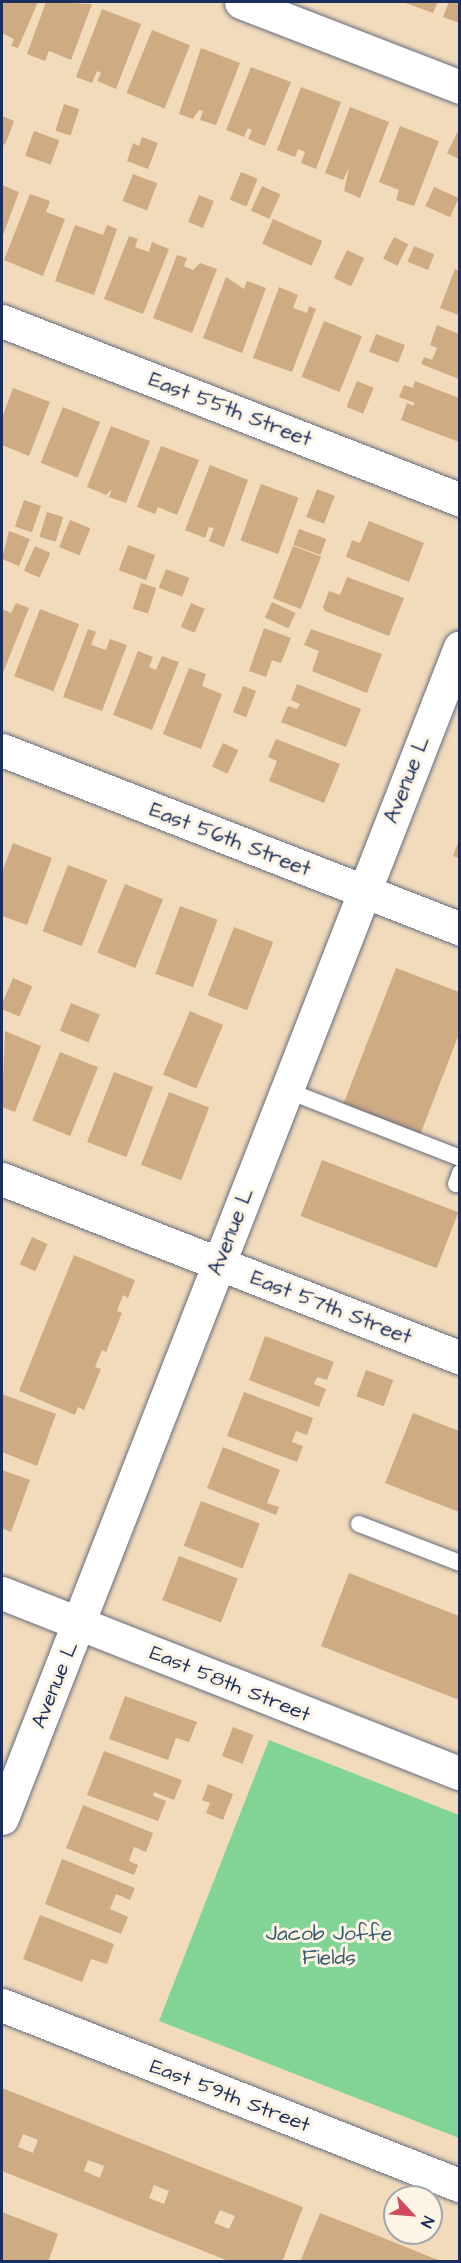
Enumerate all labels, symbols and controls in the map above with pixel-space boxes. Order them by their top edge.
street label: East 55th Street [145,367,315,453]
street label: Avenue L [379,733,435,827]
street label: East 56th Street [146,798,314,882]
street label: Avenue L [203,1185,259,1279]
street label: East 57th Street [247,1266,415,1350]
street label: Avenue L [26,1638,84,1732]
street label: East 58th Street [146,1640,314,1728]
park label: Jacob Joffe Fields [266,1921,392,1971]
street label: East 59th Street [146,2054,314,2138]
north arrow [383,2185,443,2245]
text: N [415,2213,439,2231]

